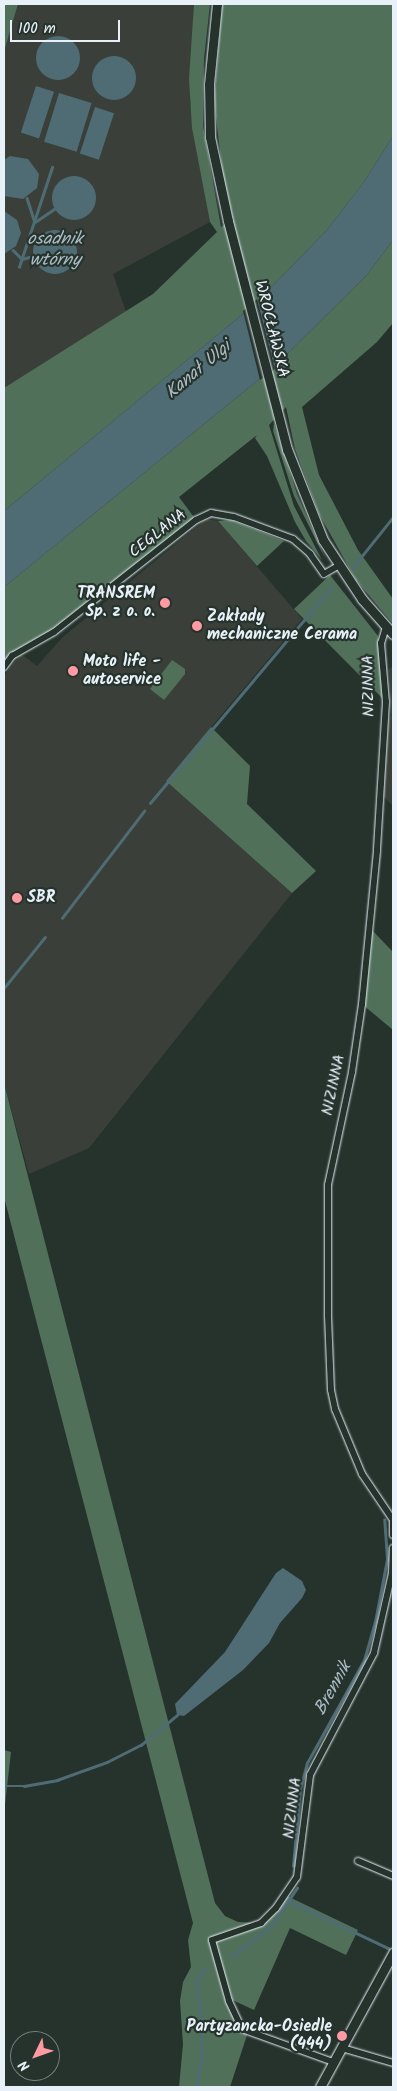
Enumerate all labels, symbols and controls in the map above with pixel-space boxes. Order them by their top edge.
scale bar [12,10,122,42]
text: 100 m [18,17,56,41]
water label: osadnik wtórny [27,230,83,272]
street label: WROCŁAWSKA [250,278,292,380]
water label: Kanał Ulgi [162,337,236,405]
street label: CEGLANA [125,506,191,562]
place label: TRANSREM Sp. z o. o. [77,584,155,622]
marker: TRANSREM Sp. z o. o. [159,597,171,609]
place label: Zakłady mechaniczne Cerama [207,607,357,645]
marker: Zakłady mechaniczne Cerama [191,620,203,632]
place label: Moto life - autoservice [83,652,161,690]
street label: NIZINNA [359,655,379,717]
marker: Moto life - autoservice [67,665,79,677]
place label: SBR [27,888,55,908]
marker: SBR [11,892,23,904]
street label: NIZINNA [318,1053,350,1117]
water label: Brennik [311,1659,357,1719]
street label: NIZINNA [280,1776,306,1840]
place label: Partyzancka-Osiedle (444) [187,2017,332,2055]
marker: Partyzancka-Osiedle (444) [336,2030,348,2042]
north arrow [10,2031,60,2081]
text: N [13,2055,36,2076]

